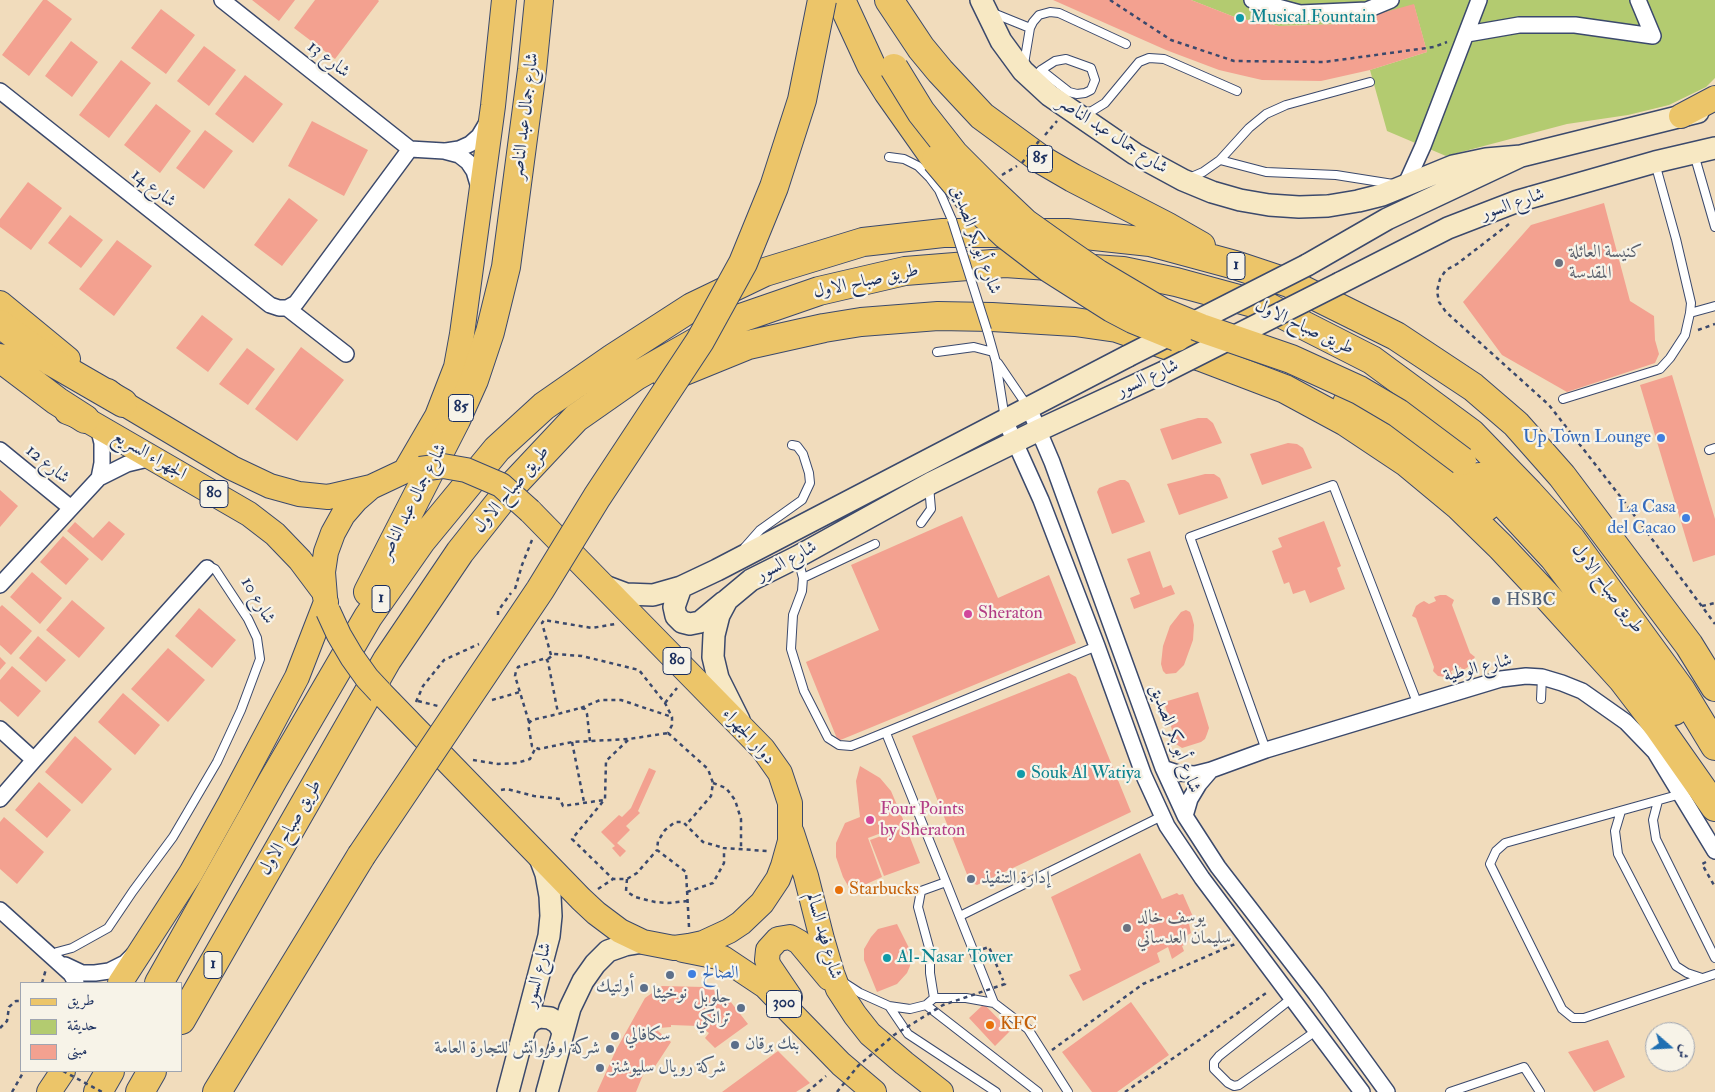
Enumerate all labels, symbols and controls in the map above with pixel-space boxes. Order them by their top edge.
place label: Musical Fountain [1250,7,1376,29]
marker: Musical Fountain [1234,12,1246,24]
street label: شارع 13 [302,37,354,83]
street label: شارع جمال عبد الناصر [508,52,544,180]
street label: شارع جمال عبد الناصر [1053,92,1171,180]
road number: 85 [1028,146,1052,172]
street label: شارع 14 [126,165,180,213]
street label: شارع أبو بكر الصديق [945,182,1005,298]
street label: شارع السور [1478,184,1548,226]
place label: كنيسة العائلة المقدسة [1569,242,1642,284]
road number: 1 [1227,252,1245,280]
marker: كنيسة العائلة المقدسة [1553,257,1565,269]
street label: طريق صباح الاول [811,260,921,304]
street label: طريق صباح الاول [1251,296,1357,360]
street label: شارع السور [1114,355,1182,403]
road number: 85 [448,394,474,422]
street label: الجهراء السريع [108,426,190,486]
place label: Up Town Lounge [1523,427,1651,449]
marker: Up Town Lounge [1655,432,1667,444]
street label: شارع جمال عبد الناصر [375,440,453,564]
street label: شارع 12 [21,441,73,489]
street label: طريق صباح الاول [469,442,555,538]
road number: 80 [200,480,228,508]
place label: La Casa del Cacao [1607,497,1676,540]
marker: La Casa del Cacao [1680,512,1692,524]
street label: شارع السور [753,537,821,587]
street label: طريق صباح الاول [1566,540,1648,638]
street label: شارع 10 [235,574,279,628]
road number: 1 [372,586,390,612]
place label: HSBC [1506,590,1556,612]
marker: HSBC [1490,595,1502,607]
place label: Sheraton [978,603,1043,625]
marker: Sheraton [962,608,974,620]
road number: 80 [663,648,691,674]
street label: شارع الوطية [1442,650,1514,688]
street label: شارع أبو بكر الصديق [1143,682,1205,796]
street label: دوار الجهراء [717,704,779,770]
place label: Souk Al Watiya [1031,763,1141,785]
marker: Souk Al Watiya [1015,768,1027,780]
street label: طريق صباح الاول [255,776,327,880]
place label: Four Points by Sheraton [880,799,965,842]
marker: Four Points by Sheraton [864,814,876,826]
place label: إدارة التنفيذ [981,868,1050,890]
marker: إدارة التنفيذ [965,873,977,885]
place label: Starbucks [849,879,919,901]
marker: Starbucks [833,884,845,896]
street label: شارع فهد السالم [800,890,846,982]
place label: يوسف خالد سليمان العدساني [1137,907,1231,950]
marker: يوسف خالد سليمان العدساني [1121,922,1133,934]
street label: شارع السور [521,941,557,1009]
place label: Al-Nasar Tower [897,947,1013,969]
road number: 1 [204,952,222,978]
marker: Al-Nasar Tower [881,952,893,964]
place label: الصالح [702,963,739,985]
marker: الصالح [686,968,698,980]
marker: نوخيثا [664,969,676,981]
place label: أولتيك [596,977,634,999]
legend [20,982,182,1072]
marker: أولتيك [638,982,650,994]
place label: نوخيثا [653,983,687,1005]
place label: جلوبل ترانكي [693,987,731,1030]
text: طريق [67,991,94,1010]
road number: 300 [766,991,802,1018]
marker: جلوبل ترانكي [735,1002,747,1014]
place label: KFC [1000,1014,1037,1036]
text: حديقة [67,1016,97,1035]
marker: KFC [984,1019,996,1031]
north arrow [1645,1022,1695,1072]
place label: سكافالي [625,1025,670,1047]
marker: سكافالي [609,1030,621,1042]
place label: بنك برقان [745,1034,799,1056]
place label: شركة اوفرواتش للتجارة العامة [434,1038,600,1060]
marker: بنك برقان [729,1039,741,1051]
text: مبنى [67,1041,87,1060]
text: ش [1673,1042,1694,1061]
marker: شركة اوفرواتش للتجارة العامة [604,1043,616,1055]
place label: شركة رويال سليوشنز [610,1057,726,1079]
marker: شركة رويال سليوشنز [594,1062,606,1074]

